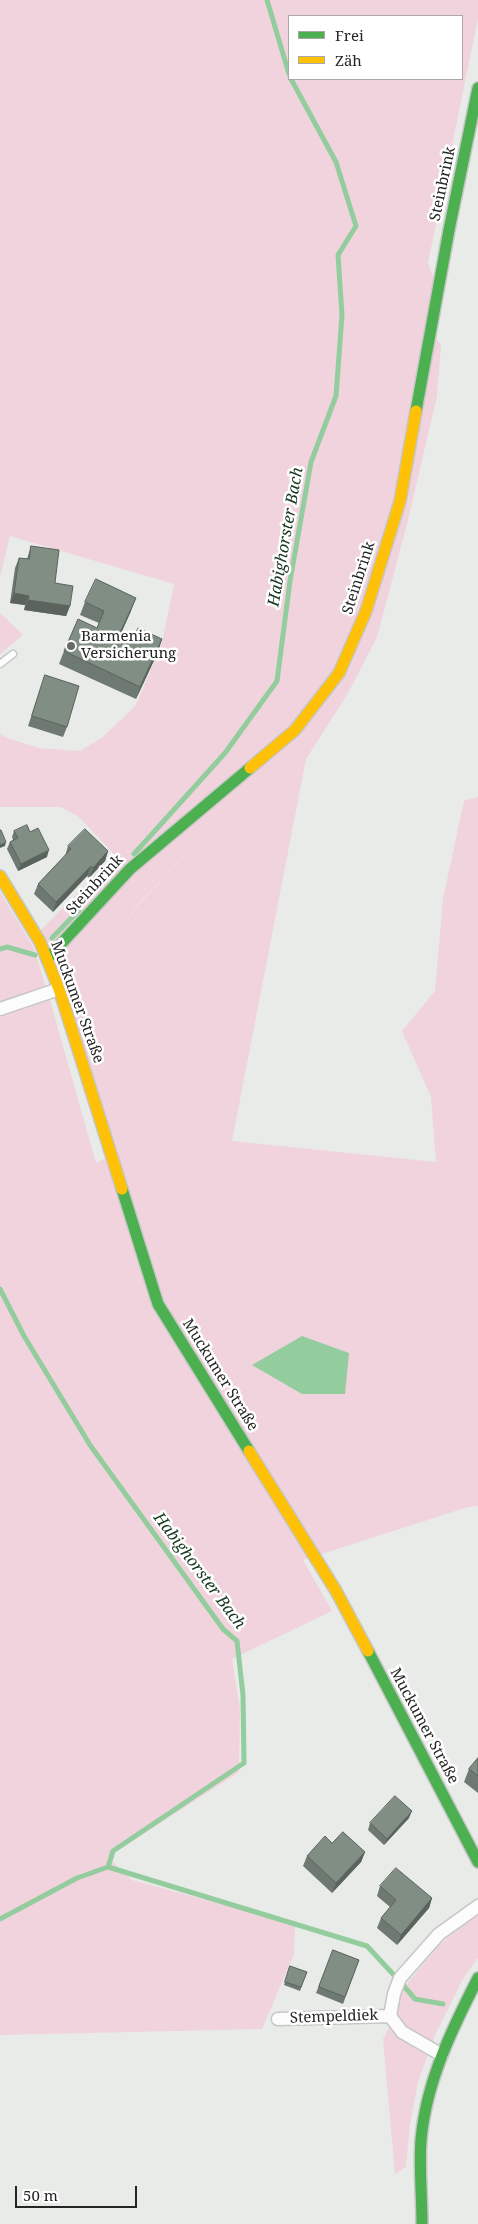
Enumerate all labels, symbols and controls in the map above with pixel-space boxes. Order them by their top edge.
legend [288,15,463,80]
text: Frei [335,25,364,45]
text: Zäh [335,50,362,70]
street label: Steinbrink [426,145,460,223]
water label: Habighorster Bach [264,466,308,608]
street label: Steinbrink [339,539,379,617]
place label: Barmenia Versicherung [81,628,176,663]
marker: Barmenia Versicherung [65,640,77,652]
street label: Steinbrink [63,851,127,919]
street label: Muckumer Straße [47,938,107,1066]
street label: Muckumer Straße [178,1316,262,1434]
water label: Habighorster Bach [149,1509,249,1633]
street label: Muckumer Straße [386,1665,462,1787]
street label: Stempeldiek [290,2006,378,2028]
scale bar [18,2176,140,2208]
text: 50 m [23,2185,58,2205]

